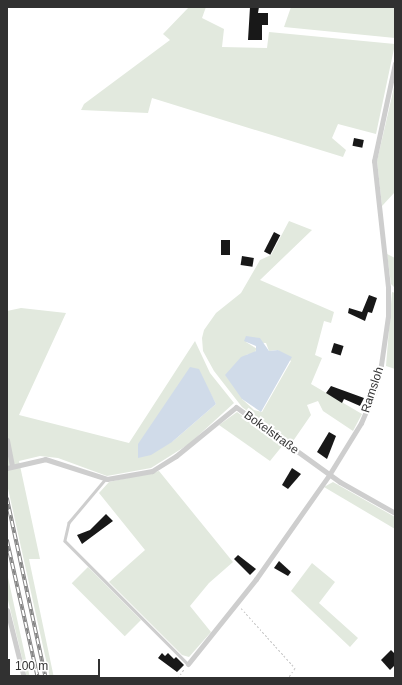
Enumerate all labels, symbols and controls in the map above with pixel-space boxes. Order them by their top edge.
street label: Ramsloh [359,365,387,415]
street label: Bokelstraße [241,408,301,458]
scale bar [10,651,102,677]
text: 100 m [15,659,48,673]

